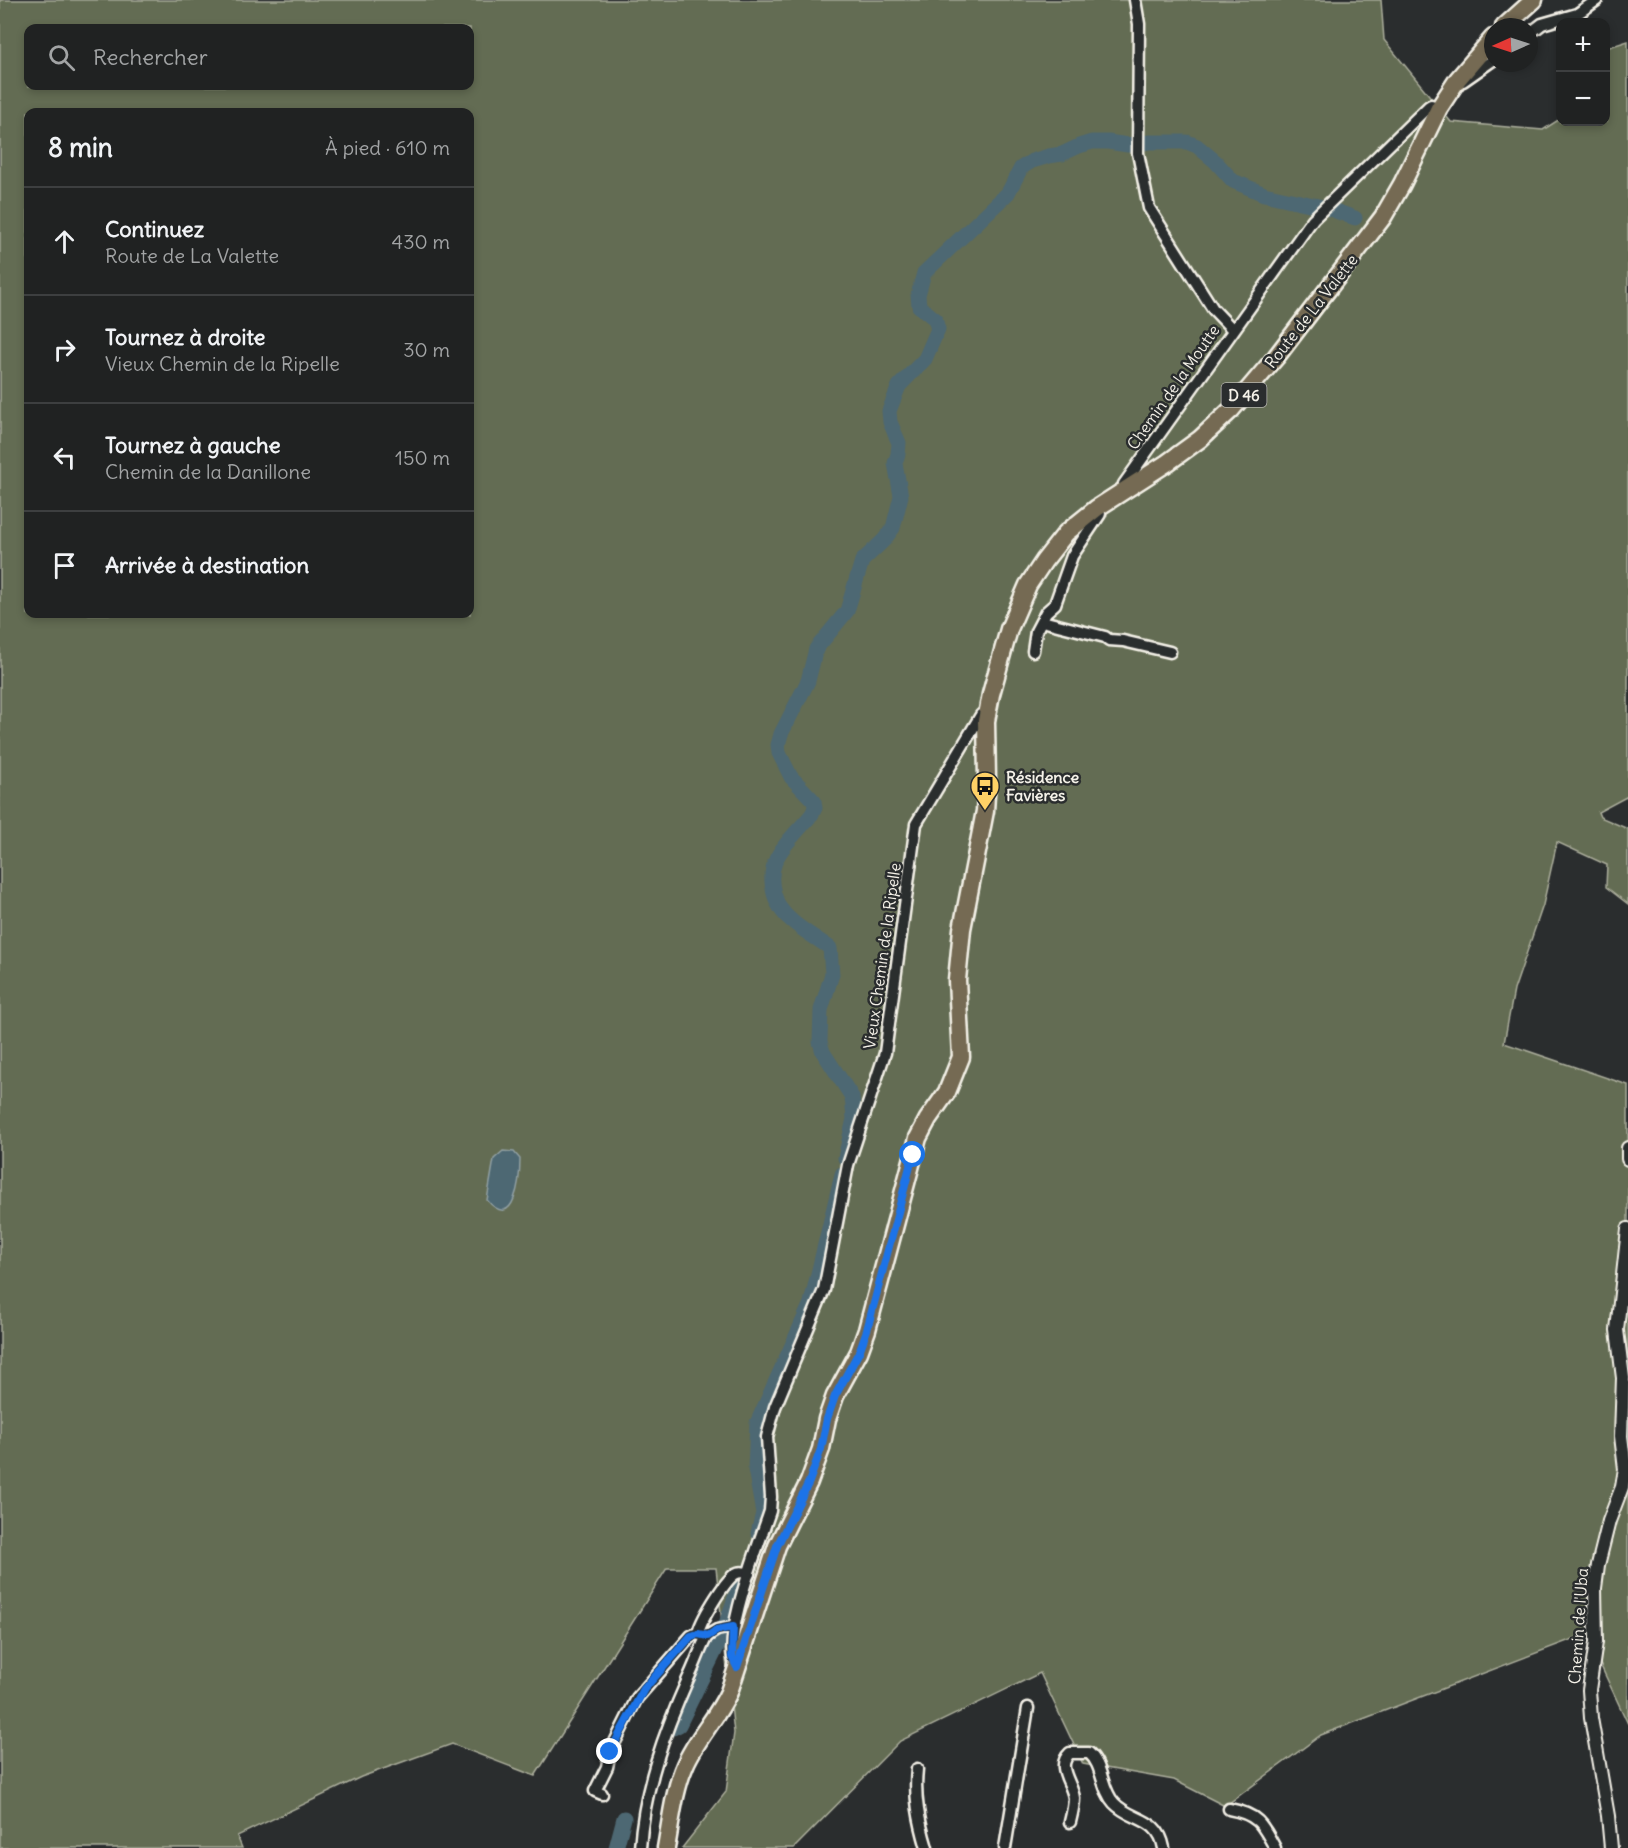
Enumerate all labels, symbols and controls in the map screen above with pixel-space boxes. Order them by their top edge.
north arrow [1484,18,1538,72]
map controls [1556,18,1610,126]
button: + [1556,18,1610,72]
search box [24,24,474,90]
icon: search [45,41,78,74]
text: Rechercher [93,43,208,71]
button: − [1556,72,1610,126]
text: 8 min [48,131,113,164]
text: À pied · 610 m [325,135,450,160]
text: Continuez [105,215,204,243]
icon: ahead [48,225,81,258]
text: 430 m [392,229,450,254]
text: Route de La Valette [105,243,279,268]
street label: Route de La Valette [1260,250,1362,372]
street label: Chemin de la Moutte [1122,321,1224,453]
text: Tournez à droite [105,323,265,351]
icon: right [48,333,81,366]
text: 30 m [403,337,450,362]
text: Vieux Chemin de la Ripelle [105,351,340,376]
road number: D 46 [1222,383,1266,407]
text: Tournez à gauche [105,431,281,459]
icon: left [48,441,81,474]
text: 150 m [395,445,450,470]
text: Chemin de la Danillone [105,459,311,484]
icon: arrive [48,549,81,582]
text: Arrivée à destination [105,551,309,579]
place label: Résidence Favières [1006,767,1079,805]
bus stop icon: Résidence Favières [969,770,1001,812]
street label: Vieux Chemin de la Ripelle [859,862,905,1050]
route start [899,1141,925,1167]
street label: Chemin de l'Uba [1564,1567,1592,1685]
route end [596,1738,622,1764]

